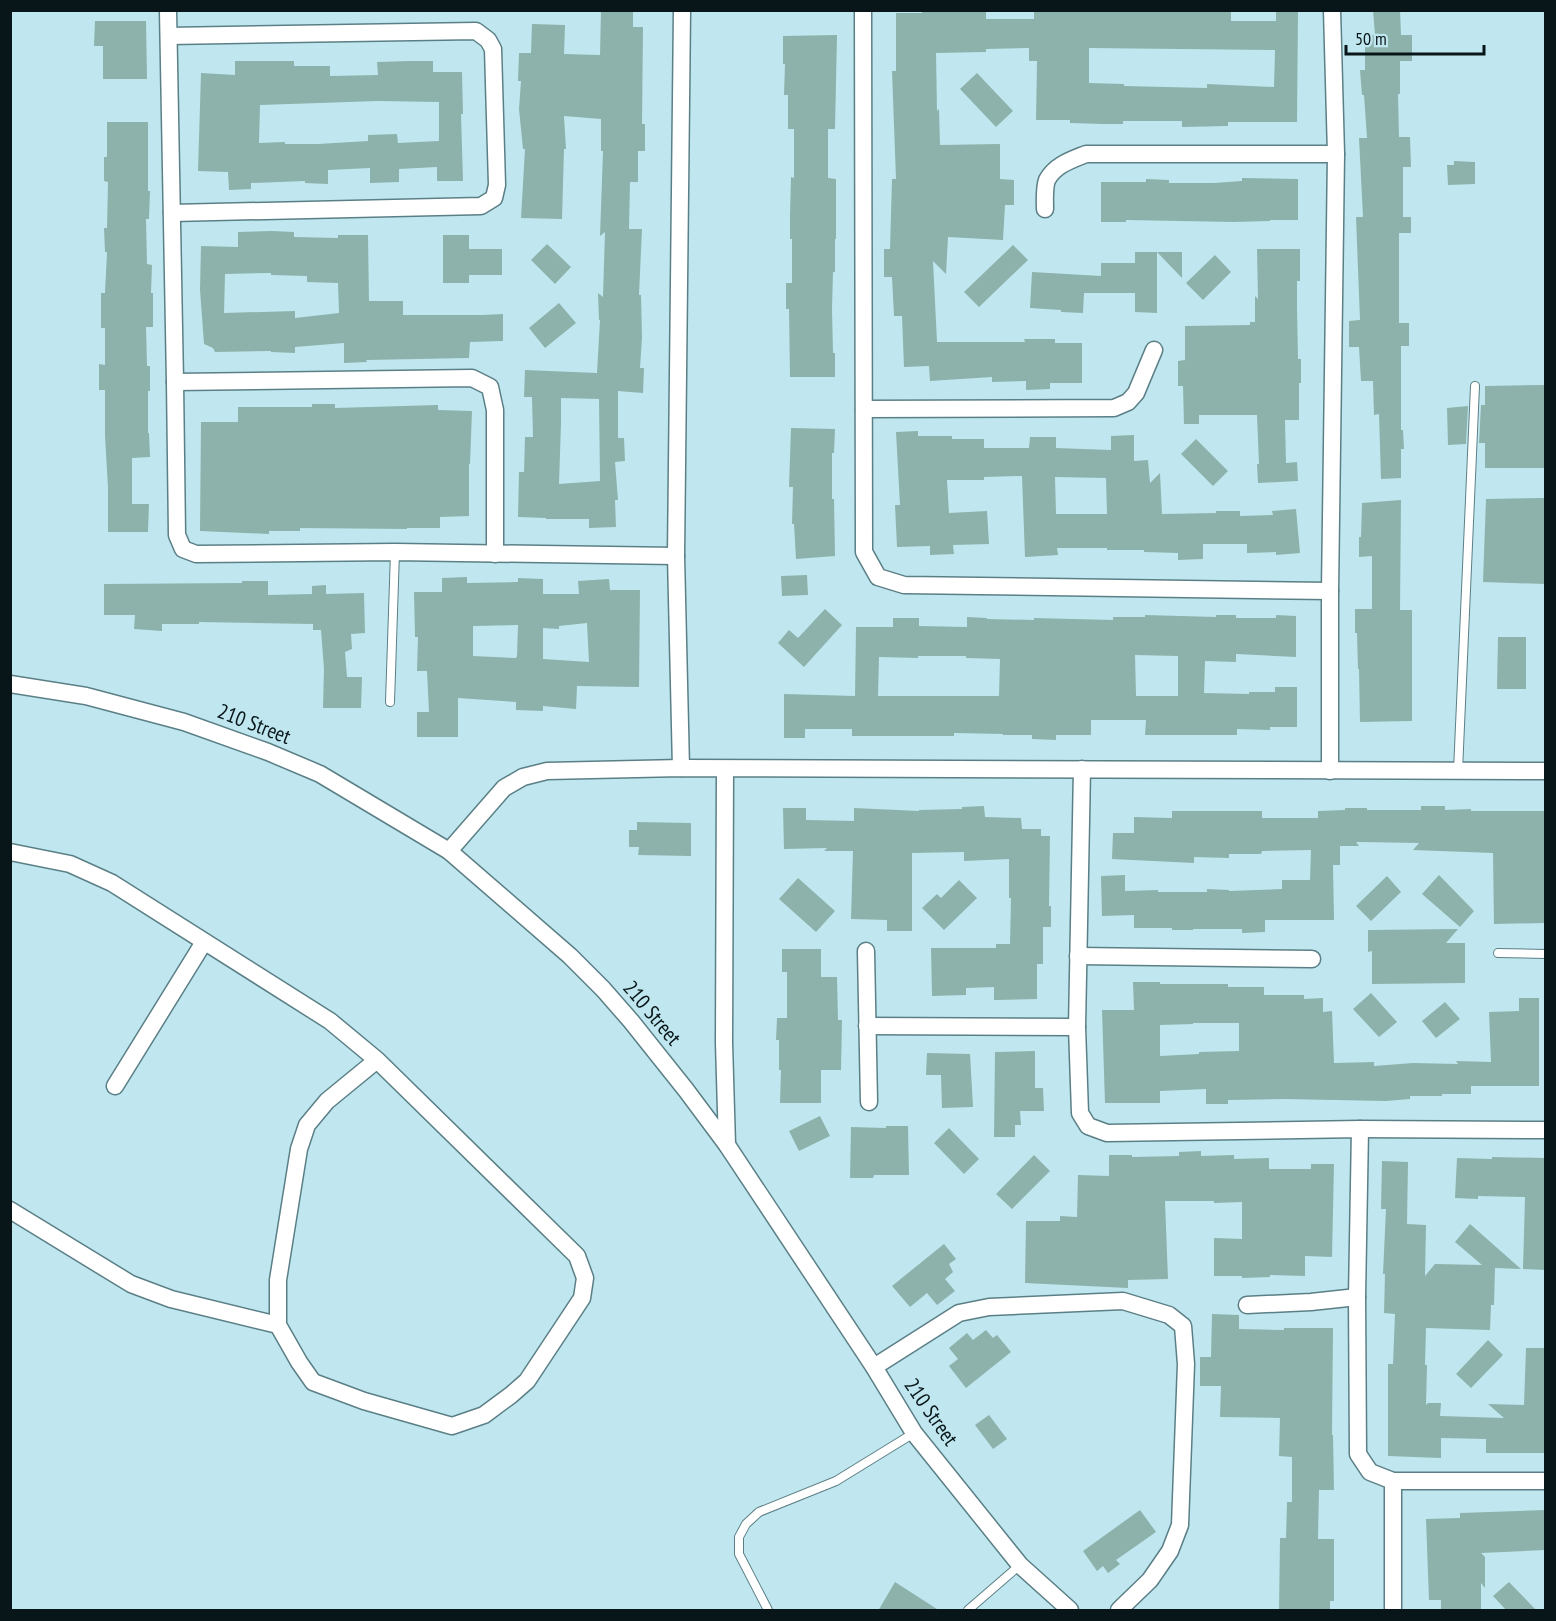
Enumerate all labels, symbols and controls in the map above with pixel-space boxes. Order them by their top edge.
scale bar [1346,18,1484,56]
text: 50 m [1355,27,1387,50]
street label: 210 Street [214,697,295,750]
street label: 210 Street [618,975,687,1051]
street label: 210 Street [898,1373,964,1451]

